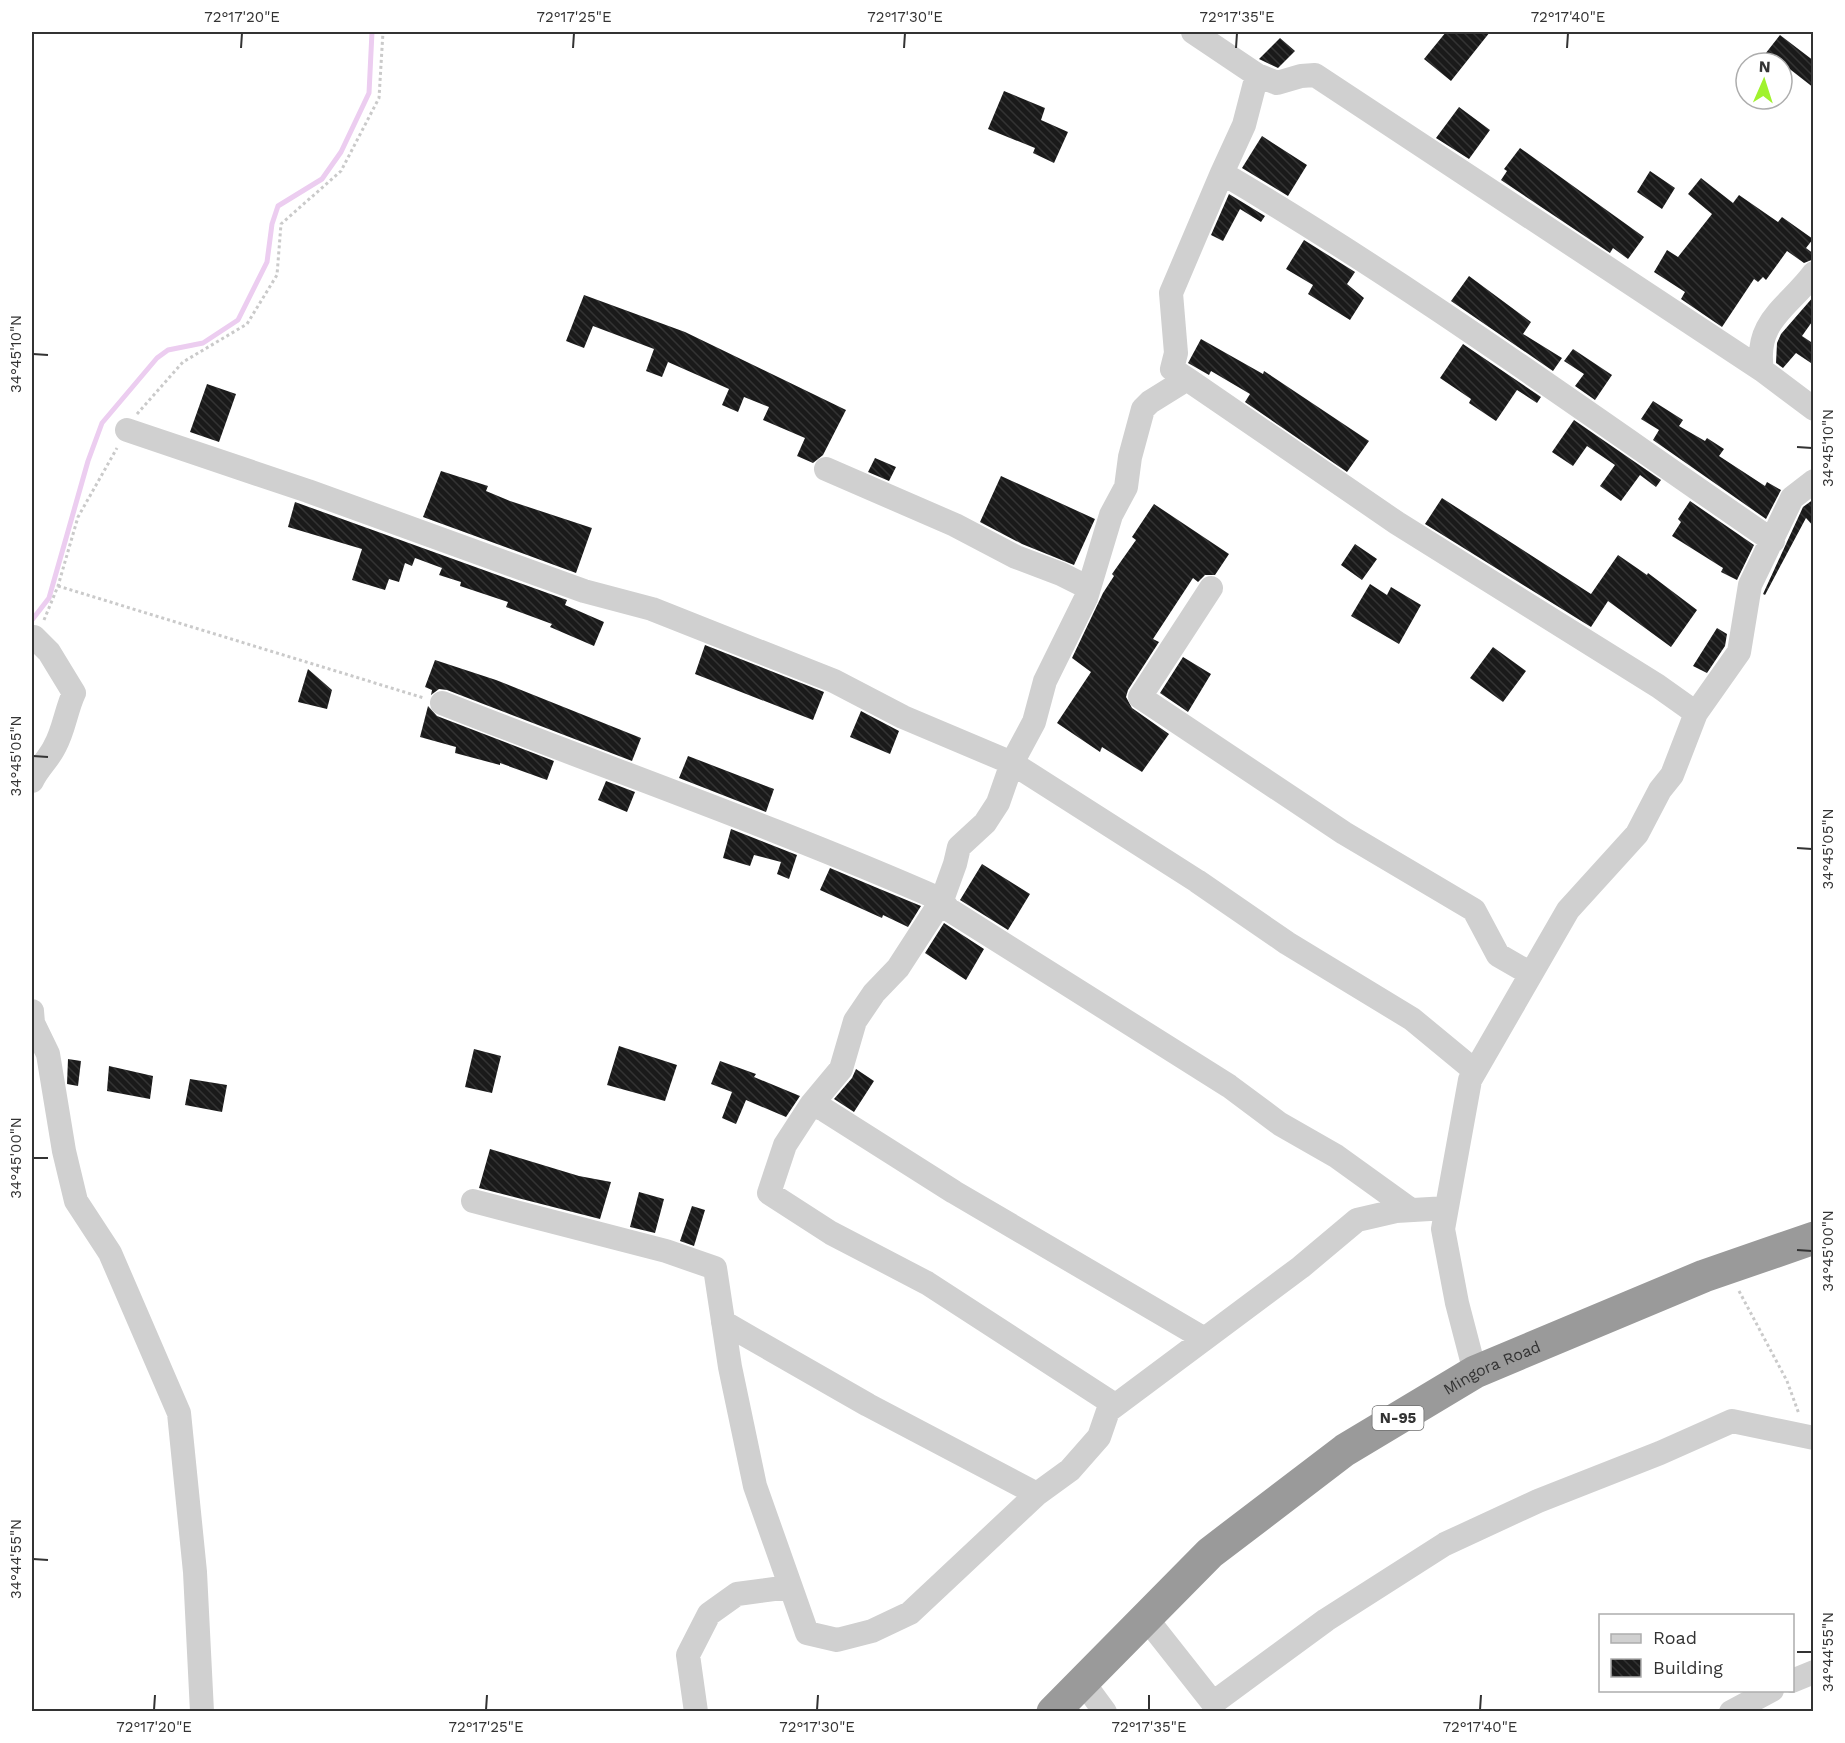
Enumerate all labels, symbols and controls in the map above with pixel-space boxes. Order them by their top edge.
text: 72°17'20"E [204,8,280,26]
text: 72°17'25"E [537,8,611,26]
text: 72°17'30"E [867,8,943,26]
text: 72°17'35"E [1200,8,1274,26]
text: 72°17'40"E [1531,8,1605,26]
north arrow [1734,51,1794,111]
text: N [1758,57,1771,76]
text: 34°45'10"N [7,315,25,393]
text: 34°45'10"N [1819,409,1837,487]
text: 34°45'05"N [7,716,25,796]
text: 34°45'05"N [1819,809,1837,889]
text: 34°45'00"N [7,1117,25,1199]
text: 34°45'00"N [1819,1210,1837,1292]
street label: Mingora Road [1440,1337,1543,1399]
road number: N-95 [1372,1406,1424,1430]
text: 34°44'55"N [7,1519,25,1599]
text: 34°44'55"N [1819,1612,1837,1692]
legend [1599,1614,1794,1692]
text: Road [1653,1627,1697,1648]
text: Building [1653,1657,1723,1678]
text: 72°17'20"E [116,1718,192,1736]
text: 72°17'25"E [449,1718,523,1736]
text: 72°17'30"E [779,1718,855,1736]
text: 72°17'35"E [1112,1718,1186,1736]
text: 72°17'40"E [1443,1718,1517,1736]

